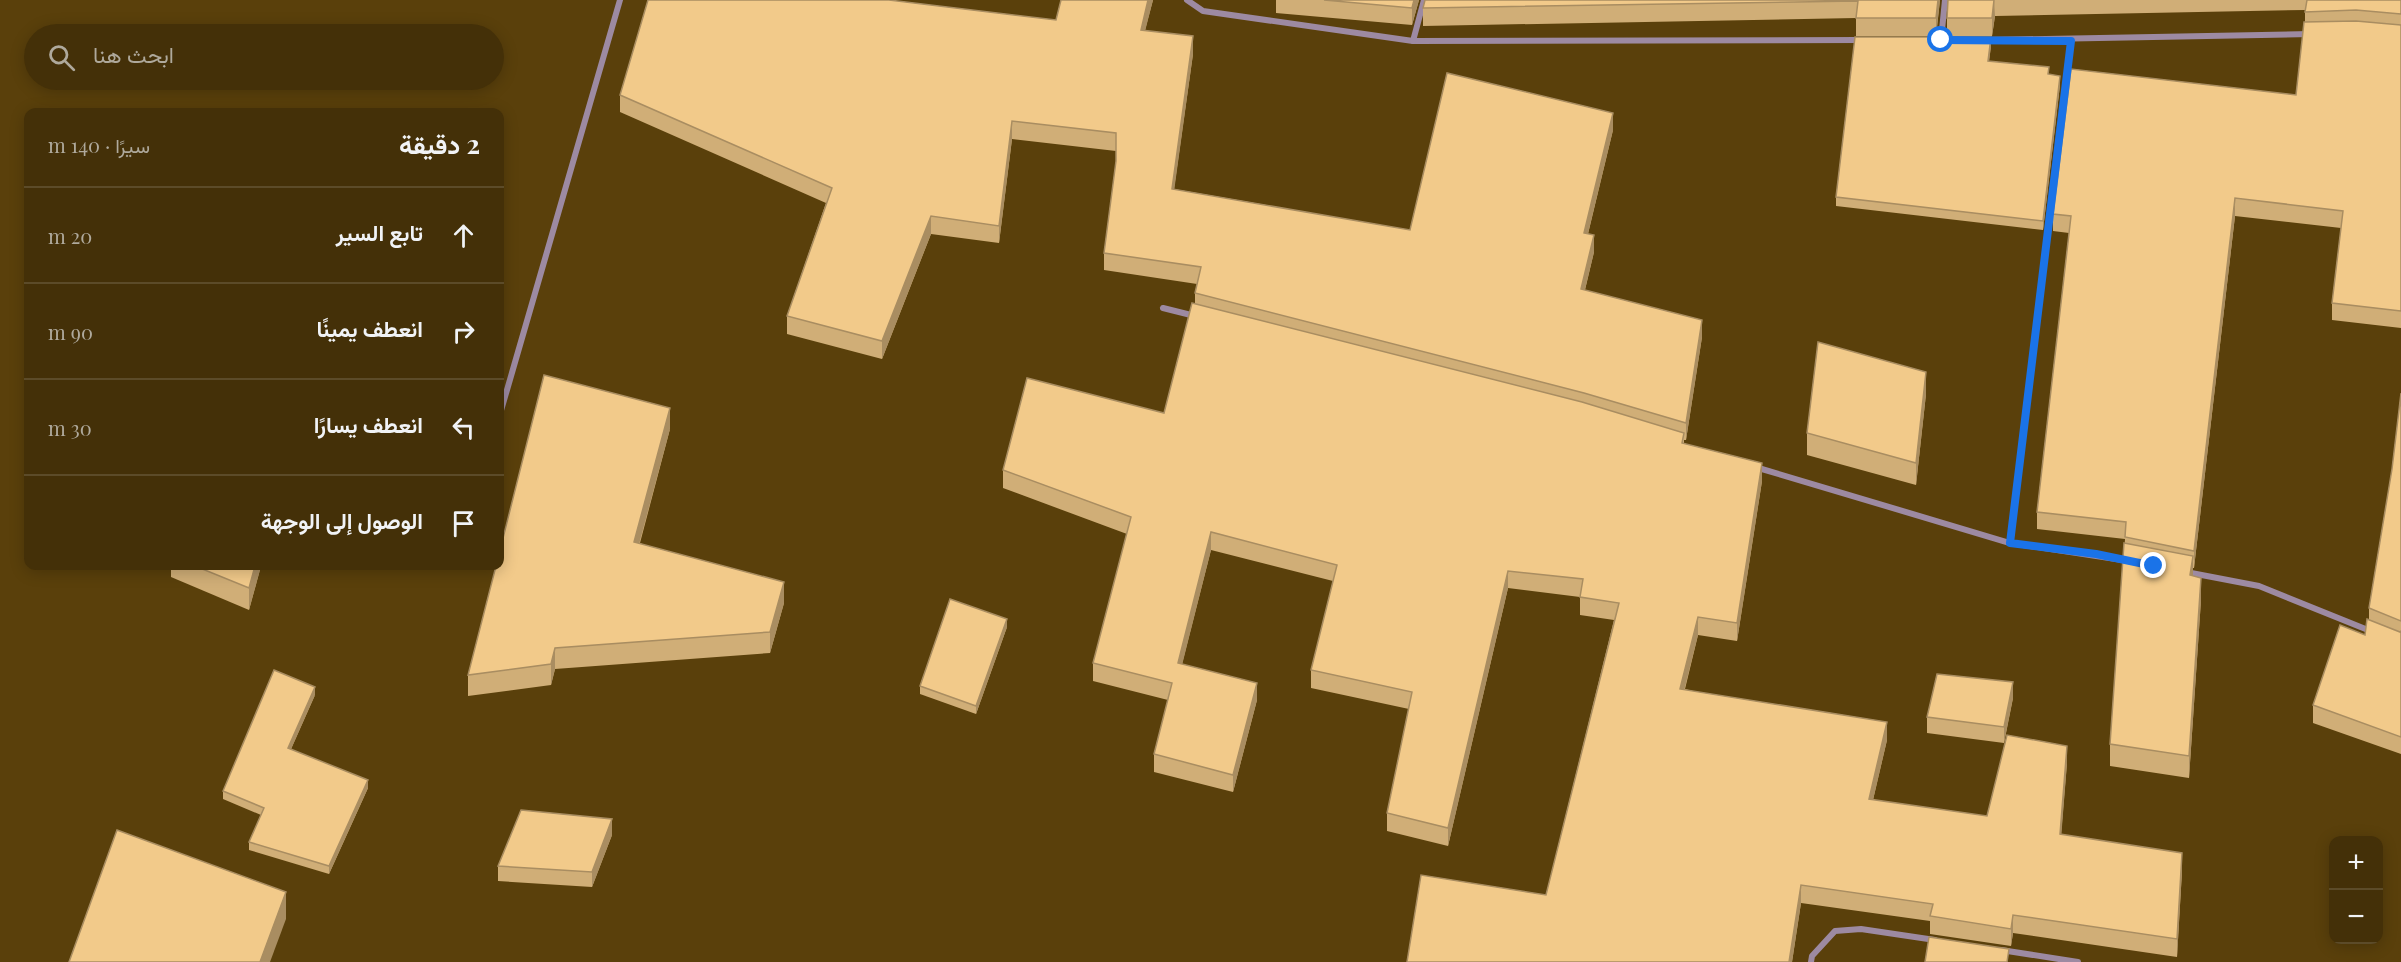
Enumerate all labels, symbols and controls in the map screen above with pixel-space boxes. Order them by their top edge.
search box [24,24,504,90]
route start [1927,26,1953,52]
text: ابحث هنا [93,39,174,69]
icon: search [45,41,78,74]
text: 2 دقيقة [399,126,480,161]
text: سيرًا · 140 m [48,131,150,158]
text: تابع السير [336,217,423,247]
icon: ahead [447,219,480,252]
text: 20 m [48,222,92,249]
text: انعطف يمينًا [316,313,423,343]
icon: right [447,315,480,348]
text: 90 m [48,318,93,345]
text: انعطف يسارًا [314,409,423,439]
icon: left [447,411,480,444]
text: 30 m [48,414,92,441]
text: الوصول إلى الوجهة [261,505,423,535]
icon: arrive [447,507,480,540]
route end [2140,552,2166,578]
map controls [2329,836,2383,944]
button: + [2329,836,2383,890]
button: − [2329,890,2383,944]

